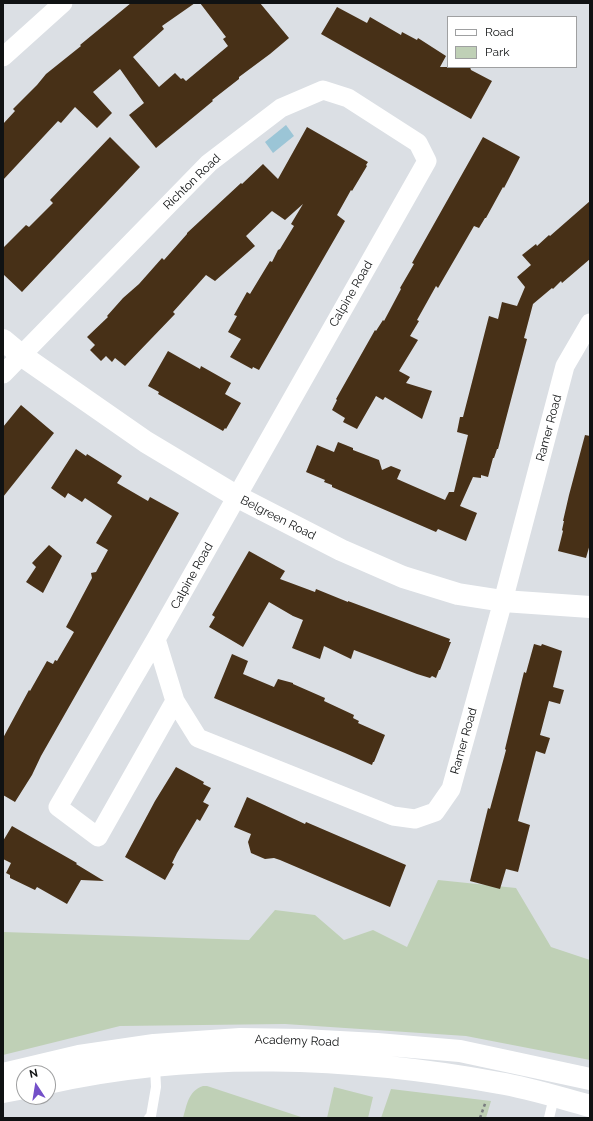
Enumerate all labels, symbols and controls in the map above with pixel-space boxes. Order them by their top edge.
legend [447,16,577,68]
text: Road [485,25,514,39]
text: Park [485,45,510,59]
street label: Richton Road [160,151,224,213]
street label: Calpine Road [326,258,376,330]
street label: Ramer Road [533,393,565,463]
street label: Belgreen Road [238,493,318,543]
street label: Calpine Road [168,540,216,612]
street label: Ramer Road [448,706,480,776]
street label: Academy Road [254,1032,340,1050]
north arrow [16,1065,56,1105]
text: N [28,1067,39,1081]

